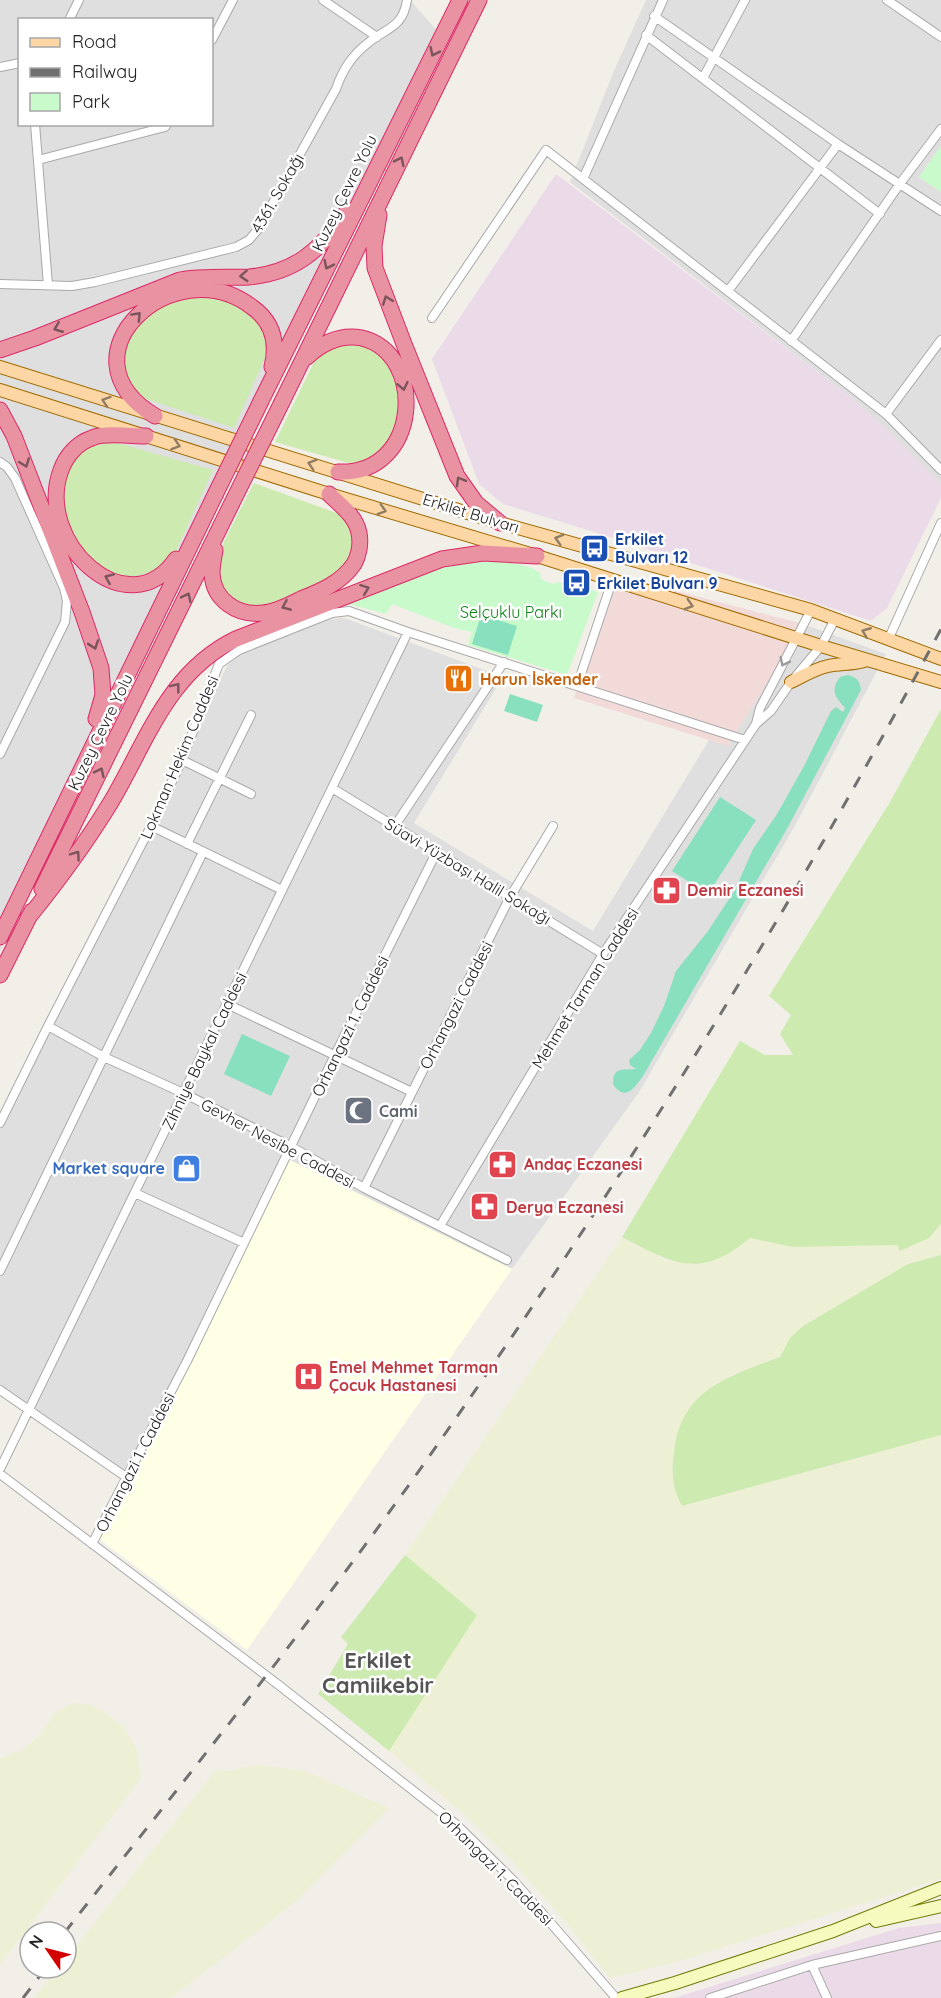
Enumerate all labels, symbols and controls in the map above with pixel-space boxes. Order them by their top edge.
legend [18,18,213,126]
text: Road [72,30,117,53]
one-way arrow [429,46,441,57]
text: Railway [72,60,138,83]
text: Park [72,90,110,113]
street label: Kuzey Çevre Yolu [307,131,381,255]
street label: 4361. Sokağı [246,150,308,236]
one-way arrow [393,156,405,167]
one-way arrow [324,258,336,269]
one-way arrow [239,270,248,283]
one-way arrow [382,296,395,306]
one-way arrow [130,313,141,323]
one-way arrow [54,321,65,333]
one-way arrow [396,380,409,390]
one-way arrow [101,395,112,408]
one-way arrow [170,438,181,450]
one-way arrow [18,457,30,468]
one-way arrow [307,459,318,471]
one-way arrow [456,477,468,487]
street label: Erkilet Bulvarı [420,489,522,537]
one-way arrow [376,503,387,515]
place label: Erkilet Bulvarı 12 [615,529,688,567]
bus stop icon: Erkilet Bulvarı 12 [578,532,610,564]
one-way arrow [554,534,565,546]
bus stop icon: Erkilet Bulvarı 9 [560,567,592,599]
one-way arrow [105,573,116,585]
place label: Erkilet Bulvarı 9 [597,573,718,593]
one-way arrow [359,584,370,597]
one-way arrow [179,593,191,604]
one-way arrow [683,598,694,610]
one-way arrow [282,599,293,611]
park label: Selçuklu Parkı [460,602,562,622]
one-way arrow [861,626,872,639]
one-way arrow [86,639,99,650]
one-way arrow [780,655,791,666]
restaurant icon: Harun İskender [443,663,475,695]
place label: Harun İskender [480,669,598,689]
street label: Kuzey Çevre Yolu [63,670,137,794]
street label: Lokman Hekim Caddesi [135,672,223,842]
one-way arrow [169,683,180,694]
one-way arrow [93,768,105,779]
street label: Süavi Yüzbaşı Halil Sokağı [381,813,555,929]
one-way arrow [69,850,80,861]
pharmacy icon: Demir Eczanesi [650,874,682,906]
place label: Demir Eczanesi [687,880,804,900]
street label: Mehmet Tarman Caddesi [527,904,643,1072]
street label: Orhangazi Caddesi [415,938,497,1072]
street label: Orhangazi 1. Caddesi [307,952,393,1100]
street label: Zihniye Baykal Caddesi [157,969,251,1133]
street label: Gevher Nesibe Caddesi [198,1094,358,1192]
mosque icon: Cami [342,1095,374,1127]
place label: Cami [379,1101,418,1121]
pharmacy icon: Andaç Eczanesi [487,1148,519,1180]
shop icon: Market square [170,1152,202,1184]
place label: Andaç Eczanesi [524,1154,642,1174]
place label: Market square [52,1158,165,1178]
pharmacy icon: Derya Eczanesi [469,1191,501,1223]
place label: Derya Eczanesi [506,1197,624,1217]
place label: Emel Mehmet Tarman Çocuk Hastanesi [329,1357,498,1395]
hospital icon: Emel Mehmet Tarman Çocuk Hastanesi [292,1360,324,1392]
street label: Orhangazi 1. Caddesi [91,1389,179,1535]
district label: Erkilet Camiikebir [322,1646,434,1699]
street label: Orhangazi 1. Caddesi [434,1806,558,1930]
north arrow [18,1920,78,1980]
text: N [24,1931,47,1952]

